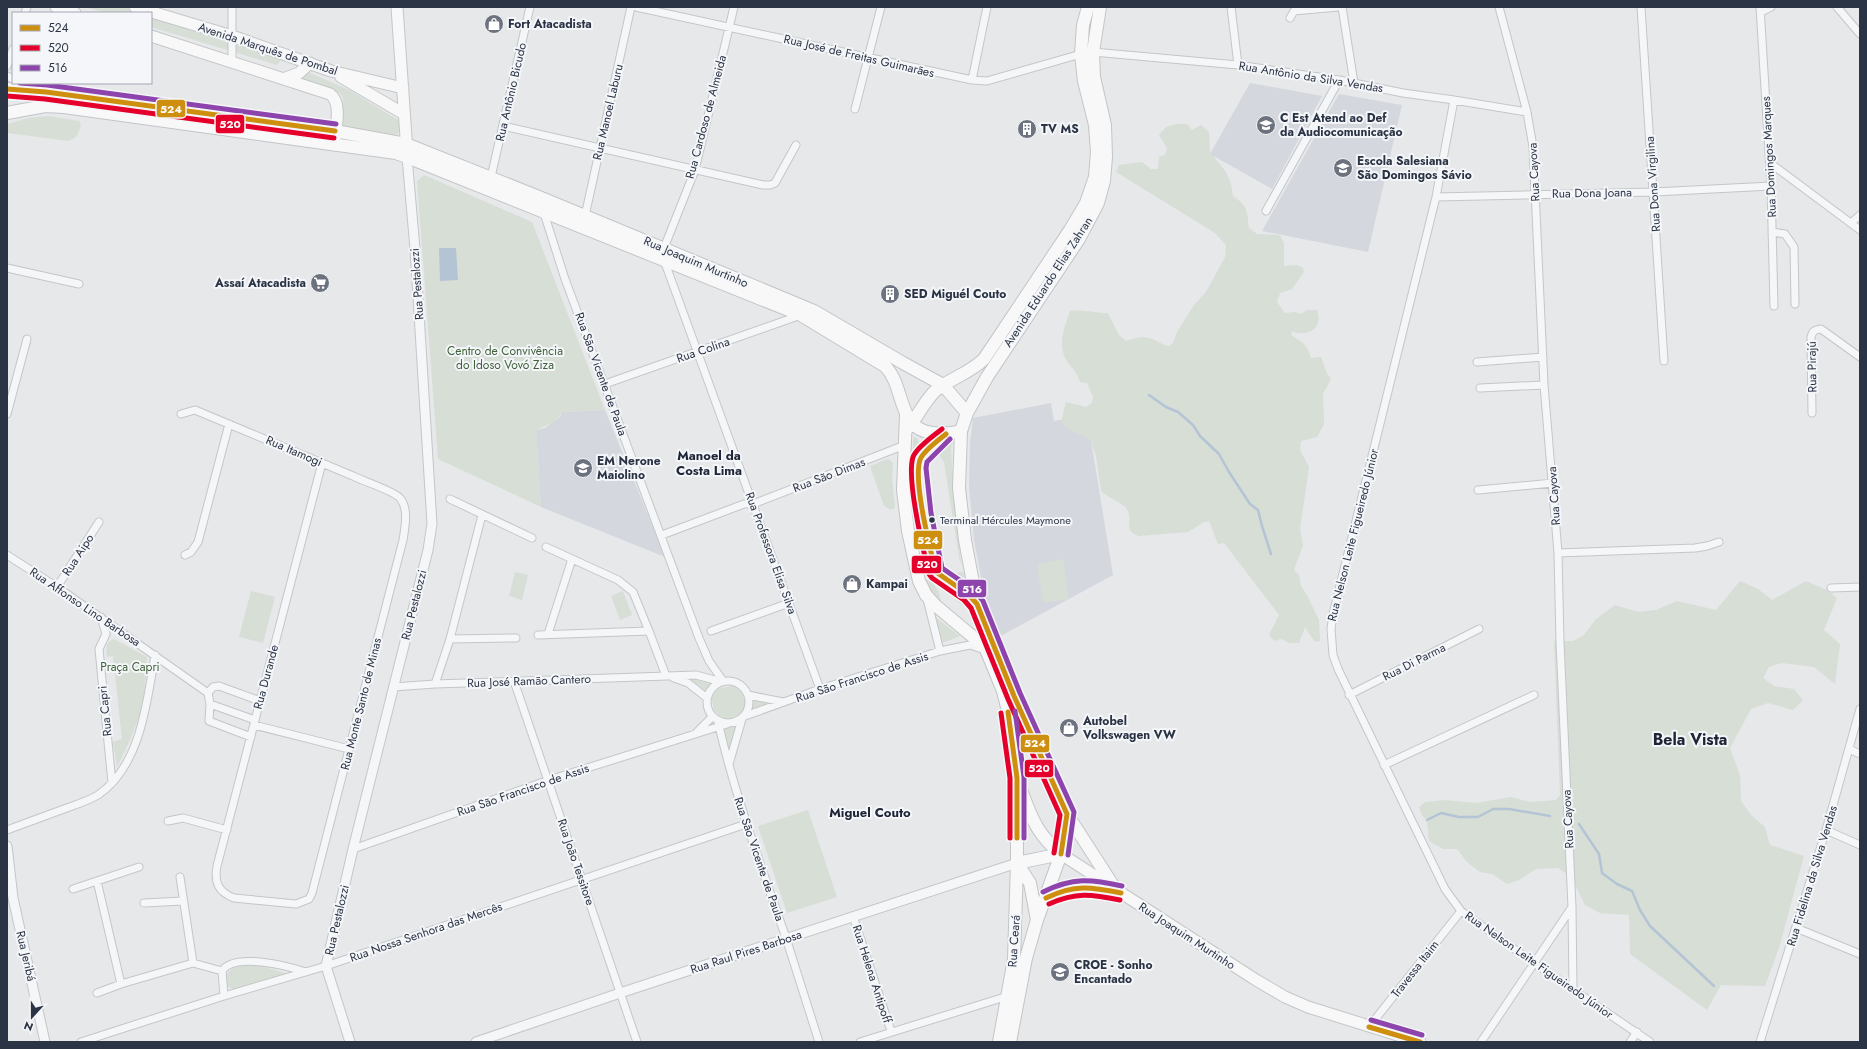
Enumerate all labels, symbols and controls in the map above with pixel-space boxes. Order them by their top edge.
legend [12,12,152,84]
shop icon: Fort Atacadista [483,13,505,35]
place label: Fort Atacadista [508,15,592,33]
street label: Avenida Marquês de Pombal [196,18,340,80]
text: 524 [48,19,69,37]
street label: Rua José de Freitas Guimarães [782,30,936,82]
text: 520 [48,39,69,57]
street label: Rua Antônio Bicudo [491,40,531,143]
street label: Rua Cardoso de Almeida [681,53,731,181]
street label: Rua Antônio da Silva Vendas [1238,57,1385,97]
text: 516 [48,59,67,77]
street label: Rua Manoel Laburu [588,62,628,162]
street label: Rua Domingos Marques [1757,96,1781,218]
line badge: 524 [156,99,186,118]
text: 524 [160,101,182,117]
place label: C Est Atend ao Def da Audiocomunicação [1280,109,1403,141]
line badge: 520 [215,114,245,134]
school or university icon: C Est Atend ao Def da Audiocomunicação [1255,114,1277,136]
text: 520 [219,116,241,132]
building icon: TV MS [1016,118,1038,140]
place label: TV MS [1041,120,1079,138]
street label: Rua Dona Virgilina [1641,135,1665,232]
street label: Rua Cayova [1523,142,1545,202]
place label: Escola Salesiana São Domingos Sávio [1357,152,1472,184]
school or university icon: Escola Salesiana São Domingos Sávio [1332,157,1354,179]
street label: Rua Dona Joana [1552,183,1632,203]
street label: Avenida Eduardo Elias Zahran [999,213,1097,351]
street label: Rua Joaquim Murtinho [641,232,752,292]
street label: Rua Pestalozzi [406,247,428,321]
supermarket icon: Assaí Atacadista [309,272,331,294]
place label: Assaí Atacadista [214,274,306,292]
building icon: SED Miguél Couto [879,283,901,305]
place label: SED Miguél Couto [904,285,1006,303]
street label: Rua São Vicente de Paula [570,310,632,439]
street label: Rua Colina [674,332,732,367]
street label: Rua Pirajú [1803,341,1821,393]
park label: Centro de Convivência do Idoso Vovó Ziza [447,342,563,374]
street label: Rua Itamogi [263,431,325,471]
district label: Manoel da Costa Lima [676,446,742,480]
street label: Rua Nelson Leite Figueiredo Júnior [1323,446,1383,623]
place label: EM Nerone Maiolino [597,452,661,484]
street label: Rua São Dimas [790,453,868,497]
school or university icon: EM Nerone Maiolino [572,457,594,479]
street label: Rua Cayova [1543,466,1565,526]
street label: Rua Professora Elisa Silva [741,489,802,617]
place label: Terminal Hércules Maymone [940,512,1071,528]
marker: Terminal Hércules Maymone [927,515,937,525]
street label: Rua Aipo [58,530,99,580]
line badge: 524 [913,530,943,550]
text: 524 [917,532,939,548]
line badge: 520 [911,555,942,574]
text: 520 [916,556,938,572]
street label: Rua Affonso Lino Barbosa [26,563,144,651]
street label: Rua Pestalozzi [397,568,431,642]
shop icon: Kampai [841,573,863,595]
place label: Kampai [866,575,908,593]
line badge: 516 [957,579,987,598]
text: 516 [962,581,982,597]
street label: Rua Monte Santo de Minas [336,636,386,772]
street label: Rua Di Parma [1379,638,1449,686]
street label: Rua Durande [249,643,283,711]
street label: Rua São Francisco de Assis [793,647,931,707]
park label: Praça Capri [100,658,160,676]
street label: Rua José Ramão Cantero [467,670,592,692]
street label: Rua Capri [93,685,117,737]
place label: Autobel Volkswagen VW [1082,712,1176,744]
shop icon: Autobel Volkswagen VW [1058,717,1080,739]
district label: Bela Vista [1653,728,1727,751]
line badge: 524 [1020,734,1050,753]
text: 524 [1024,735,1046,751]
street label: Rua São Francisco de Assis [455,759,592,821]
line badge: 520 [1024,759,1054,778]
text: 520 [1028,760,1050,776]
street label: Rua Cayova [1557,789,1579,849]
street label: Rua São Vicente de Paula [729,794,789,924]
district label: Miguel Couto [829,803,911,822]
street label: Rua Fidelina da Silva Vendas [1782,803,1842,949]
street label: Rua João Tessitore [553,816,599,908]
street label: Rua Pestalozzi [320,883,354,957]
street label: Rua Nossa Senhora das Mercês [347,897,505,967]
street label: Rua Joaquim Murtinho [1135,898,1239,974]
street label: Rua Nelson Leite Figueiredo Júnior [1461,907,1617,1024]
street label: Rua Ceará [1003,914,1025,968]
street label: Rua Helena Antipoff [848,923,897,1026]
street label: Rua Raul Pires Barbosa [688,925,804,979]
street label: Rua Jeribá [11,929,41,983]
street label: Travessa Itaim [1387,936,1443,1002]
place label: CROE - Sonho Encantado [1074,956,1153,988]
school or university icon: CROE - Sonho Encantado [1049,961,1071,983]
north arrow [12,997,52,1037]
text: N [21,1017,35,1035]

